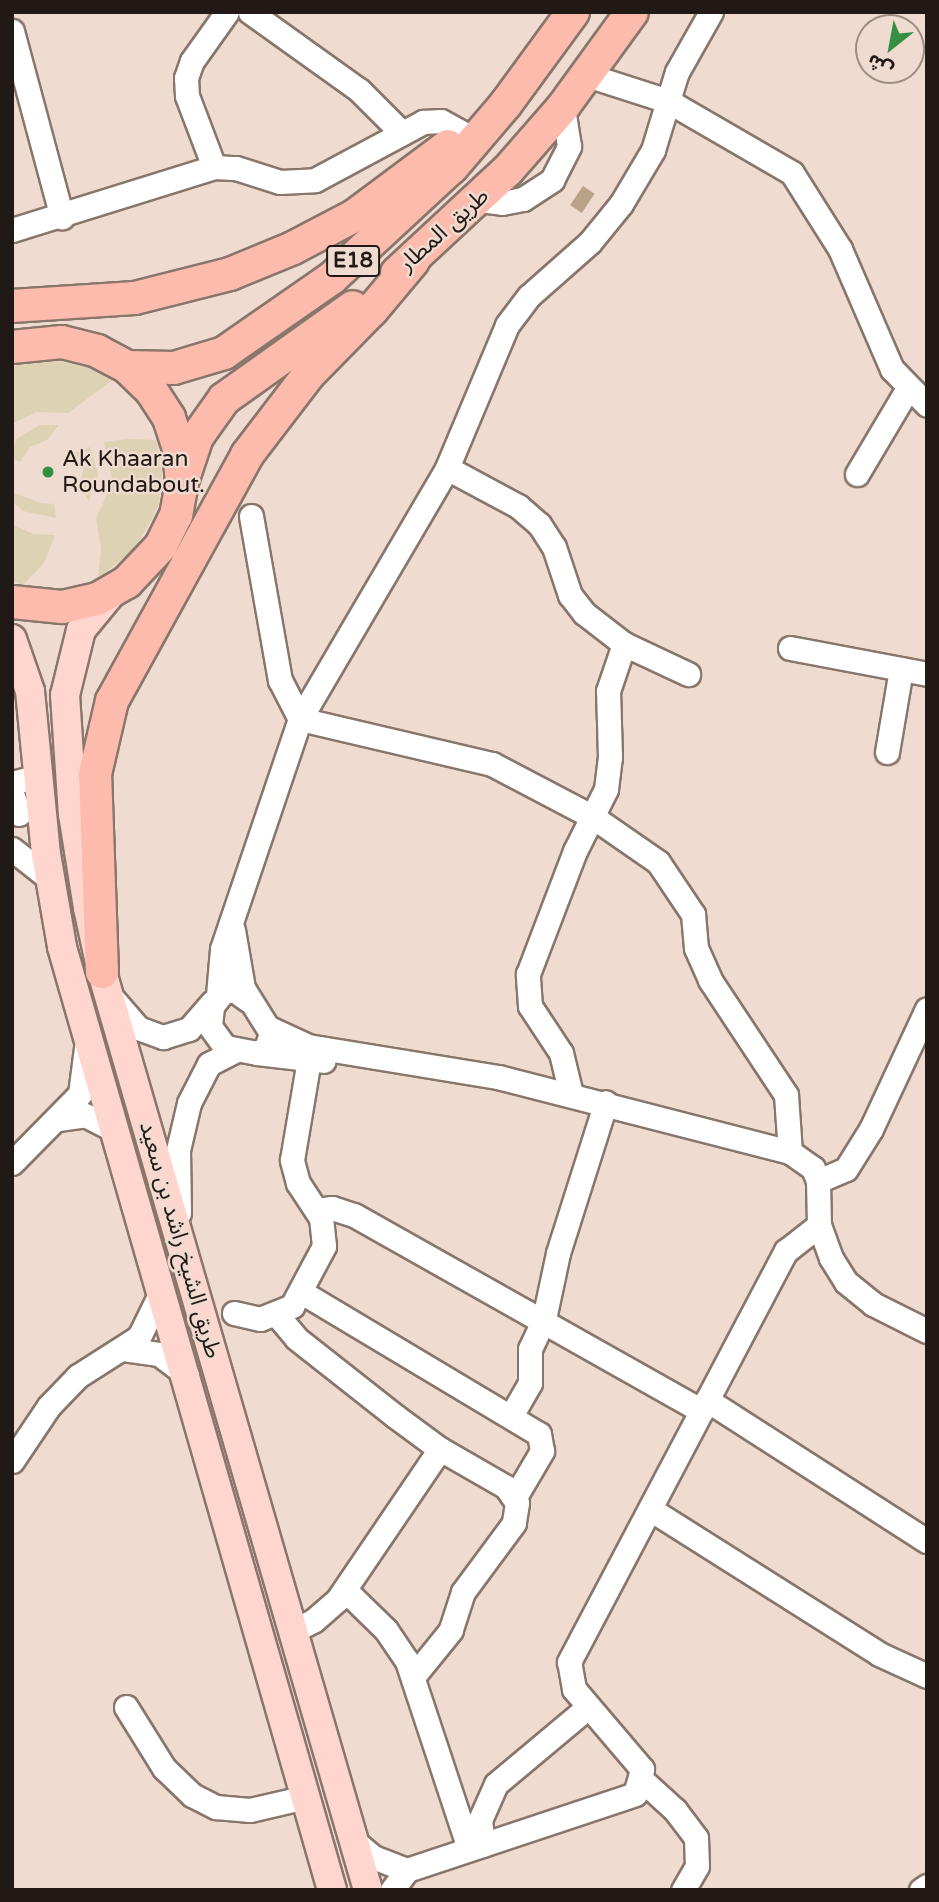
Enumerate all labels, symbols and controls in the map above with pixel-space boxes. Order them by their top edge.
north arrow [855,14,925,84]
text: ش [863,49,897,81]
street label: طريق المطار [393,182,495,278]
road number: E18 [325,244,381,278]
place label: Ak Khaaran Roundabout. [62,445,205,499]
marker: Ak Khaaran Roundabout. [40,464,56,480]
street label: طريق الشيخ راشد بن سعيد [133,1118,227,1362]

